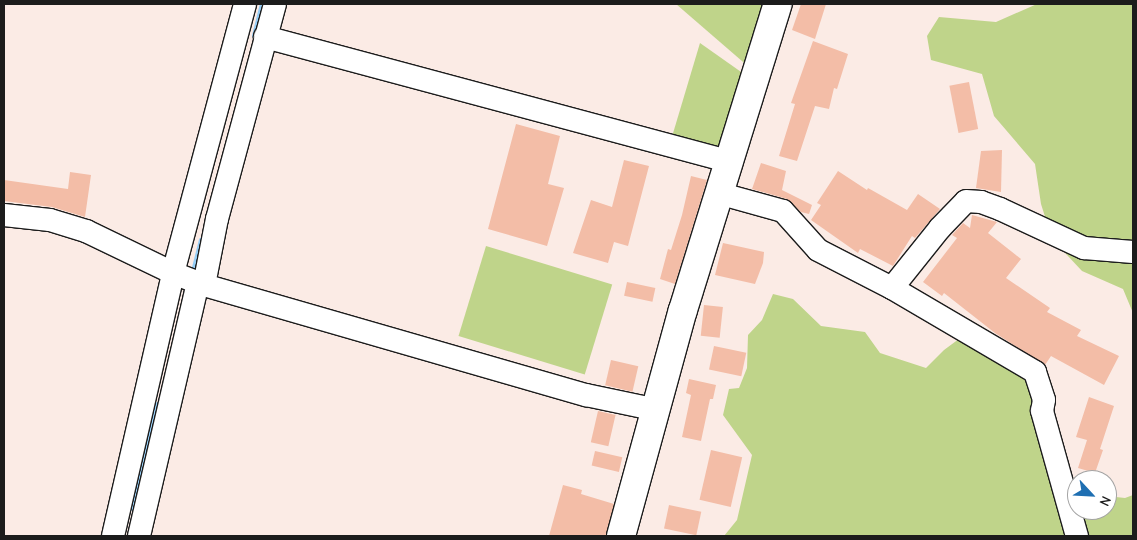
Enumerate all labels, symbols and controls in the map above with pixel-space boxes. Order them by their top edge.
north arrow [1067,470,1117,520]
text: N [1096,493,1115,509]

